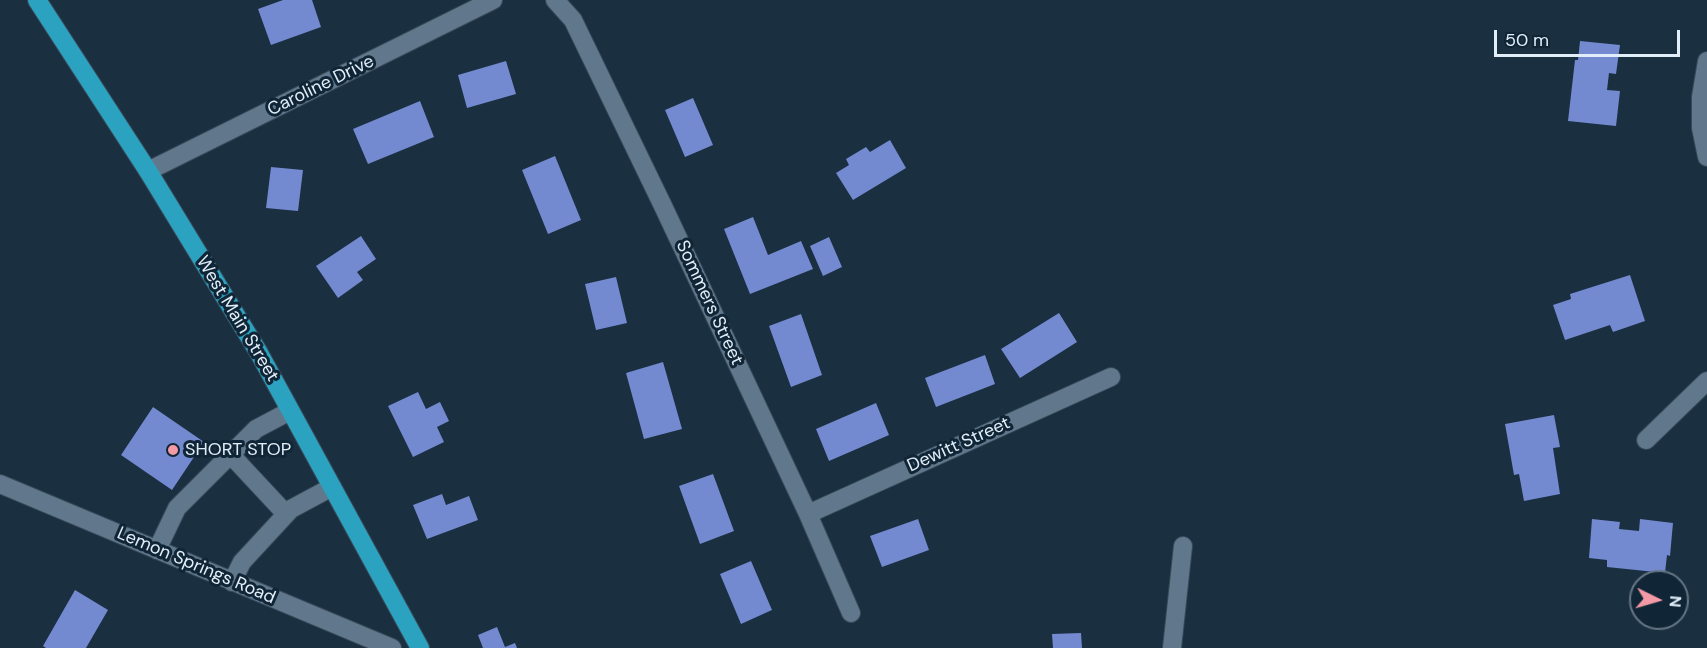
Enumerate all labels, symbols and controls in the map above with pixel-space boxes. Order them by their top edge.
scale bar [1497,18,1683,56]
text: 50 m [1505,28,1549,52]
street label: Caroline Drive [264,51,378,121]
street label: Sommers Street [671,237,747,369]
street label: West Main Street [191,252,283,386]
street label: Dewitt Street [904,413,1014,477]
place label: SHORT STOP [185,439,291,461]
marker: SHORT STOP [166,443,180,457]
street label: Lemon Springs Road [114,523,278,609]
north arrow [1629,570,1689,630]
text: N [1664,595,1686,608]

